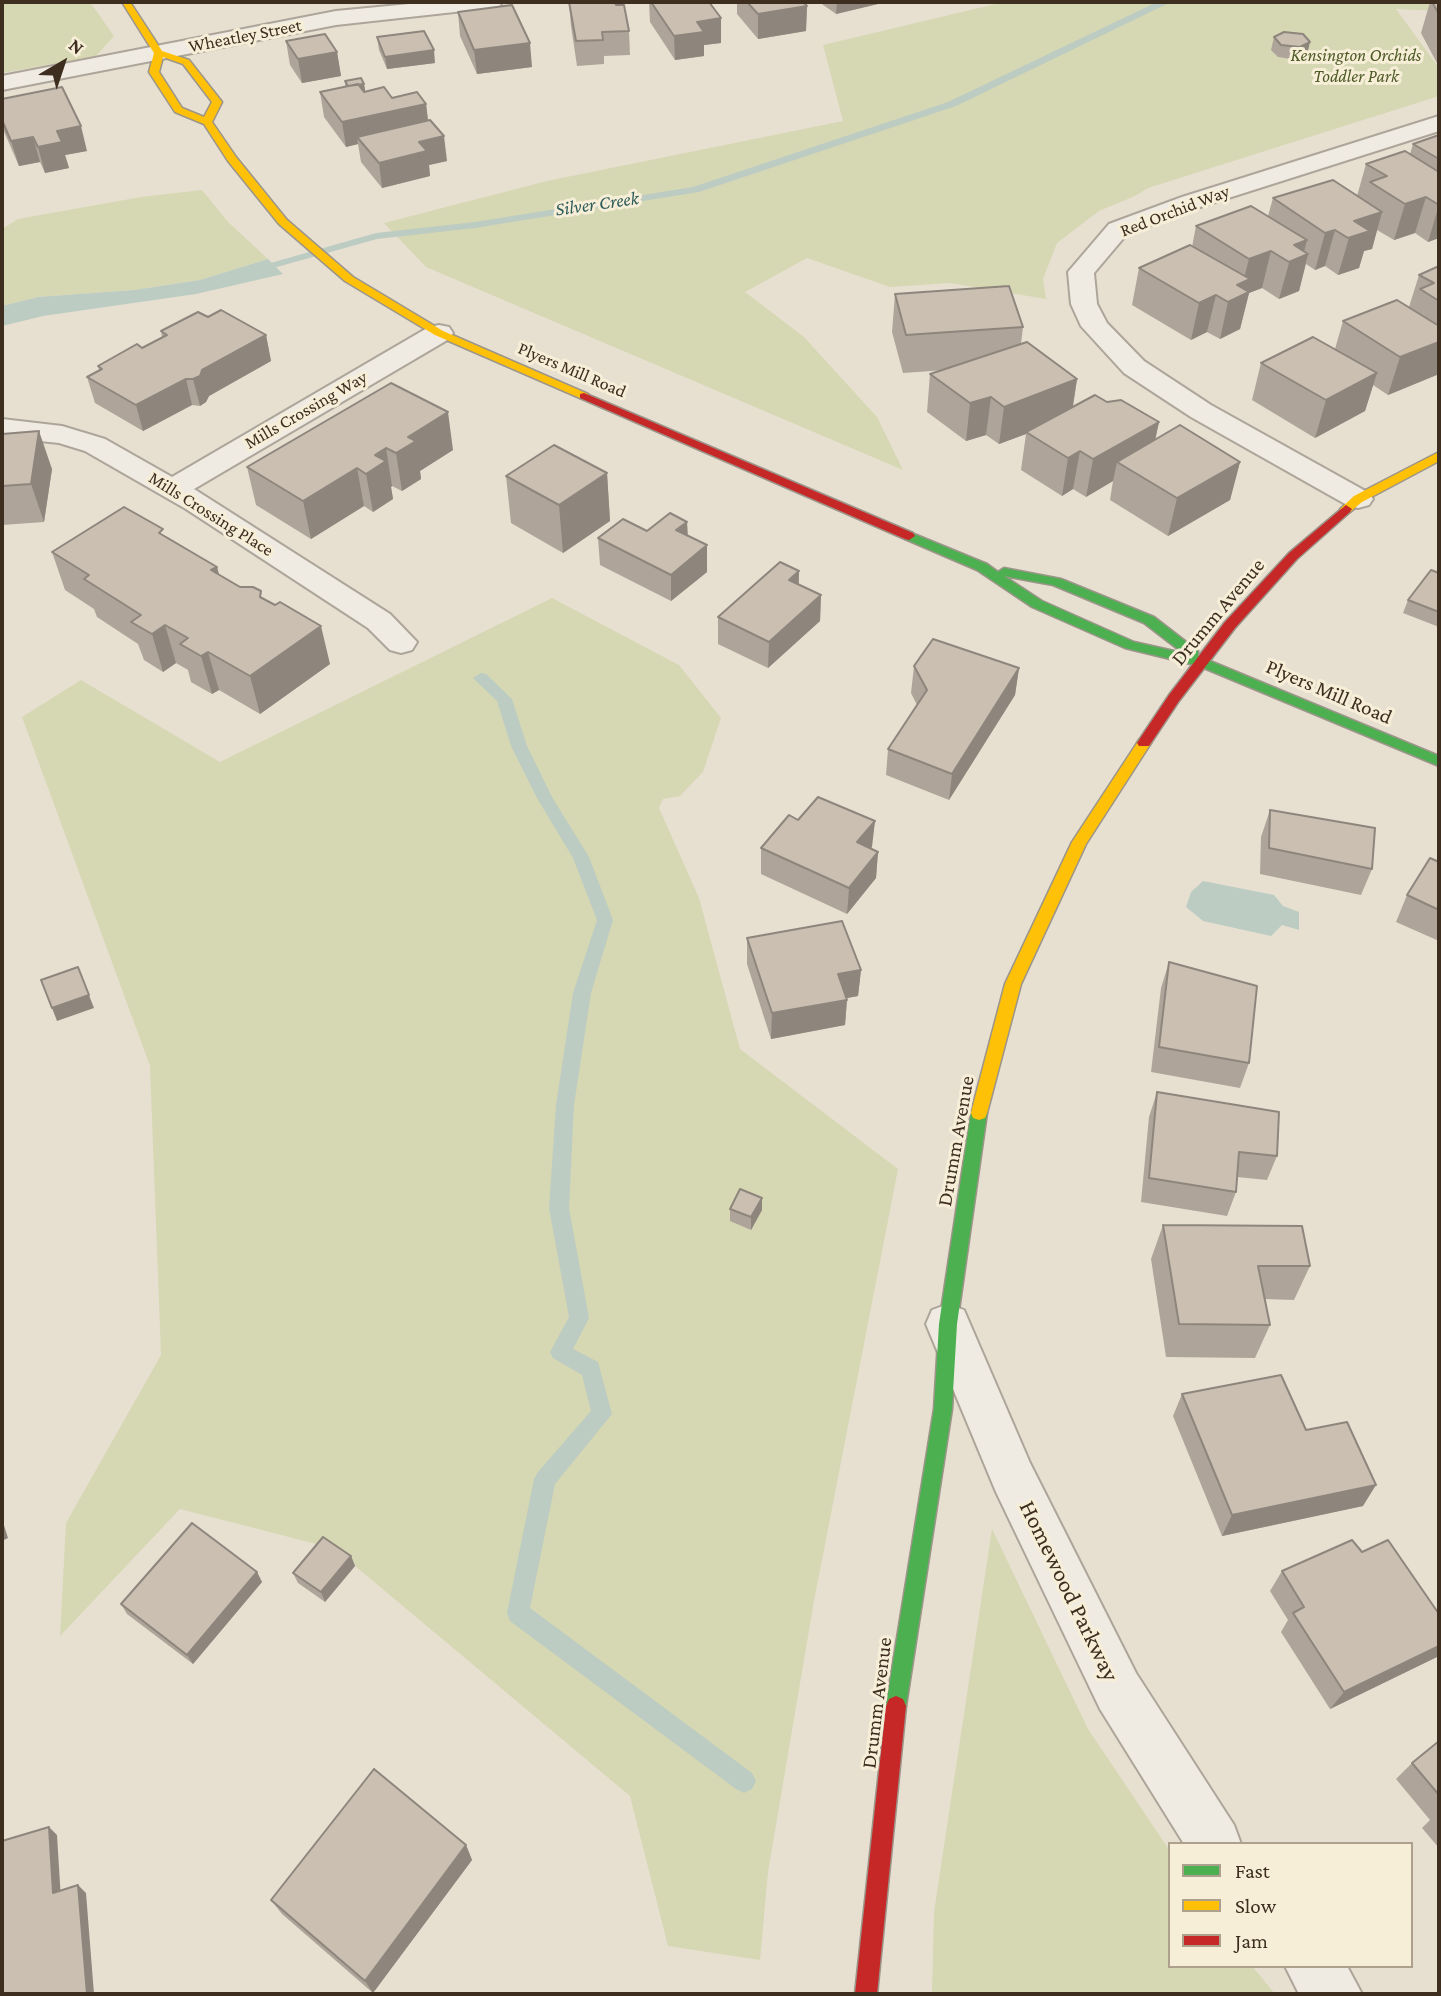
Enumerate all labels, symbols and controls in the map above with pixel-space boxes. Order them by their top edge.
street label: Wheatley Street [187,14,303,58]
north arrow [28,28,98,98]
text: N [65,34,88,59]
park label: Kensington Orchids Toddler Park [1291,44,1421,86]
street label: Red Orchid Way [1117,180,1233,242]
water label: Silver Creek [554,187,640,221]
street label: Plyers Mill Road [515,337,629,403]
street label: Mills Crossing Way [241,366,371,454]
street label: Mills Crossing Place [145,467,277,561]
street label: Drumm Avenue [1166,553,1270,671]
street label: Plyers Mill Road [1262,654,1396,730]
street label: Drumm Avenue [932,1074,980,1208]
street label: Homewood Parkway [1013,1496,1125,1686]
street label: Drumm Avenue [856,1636,898,1770]
legend [1168,1842,1413,1968]
text: Fast [1235,1859,1270,1883]
text: Slow [1235,1894,1276,1918]
text: Jam [1235,1929,1268,1953]

